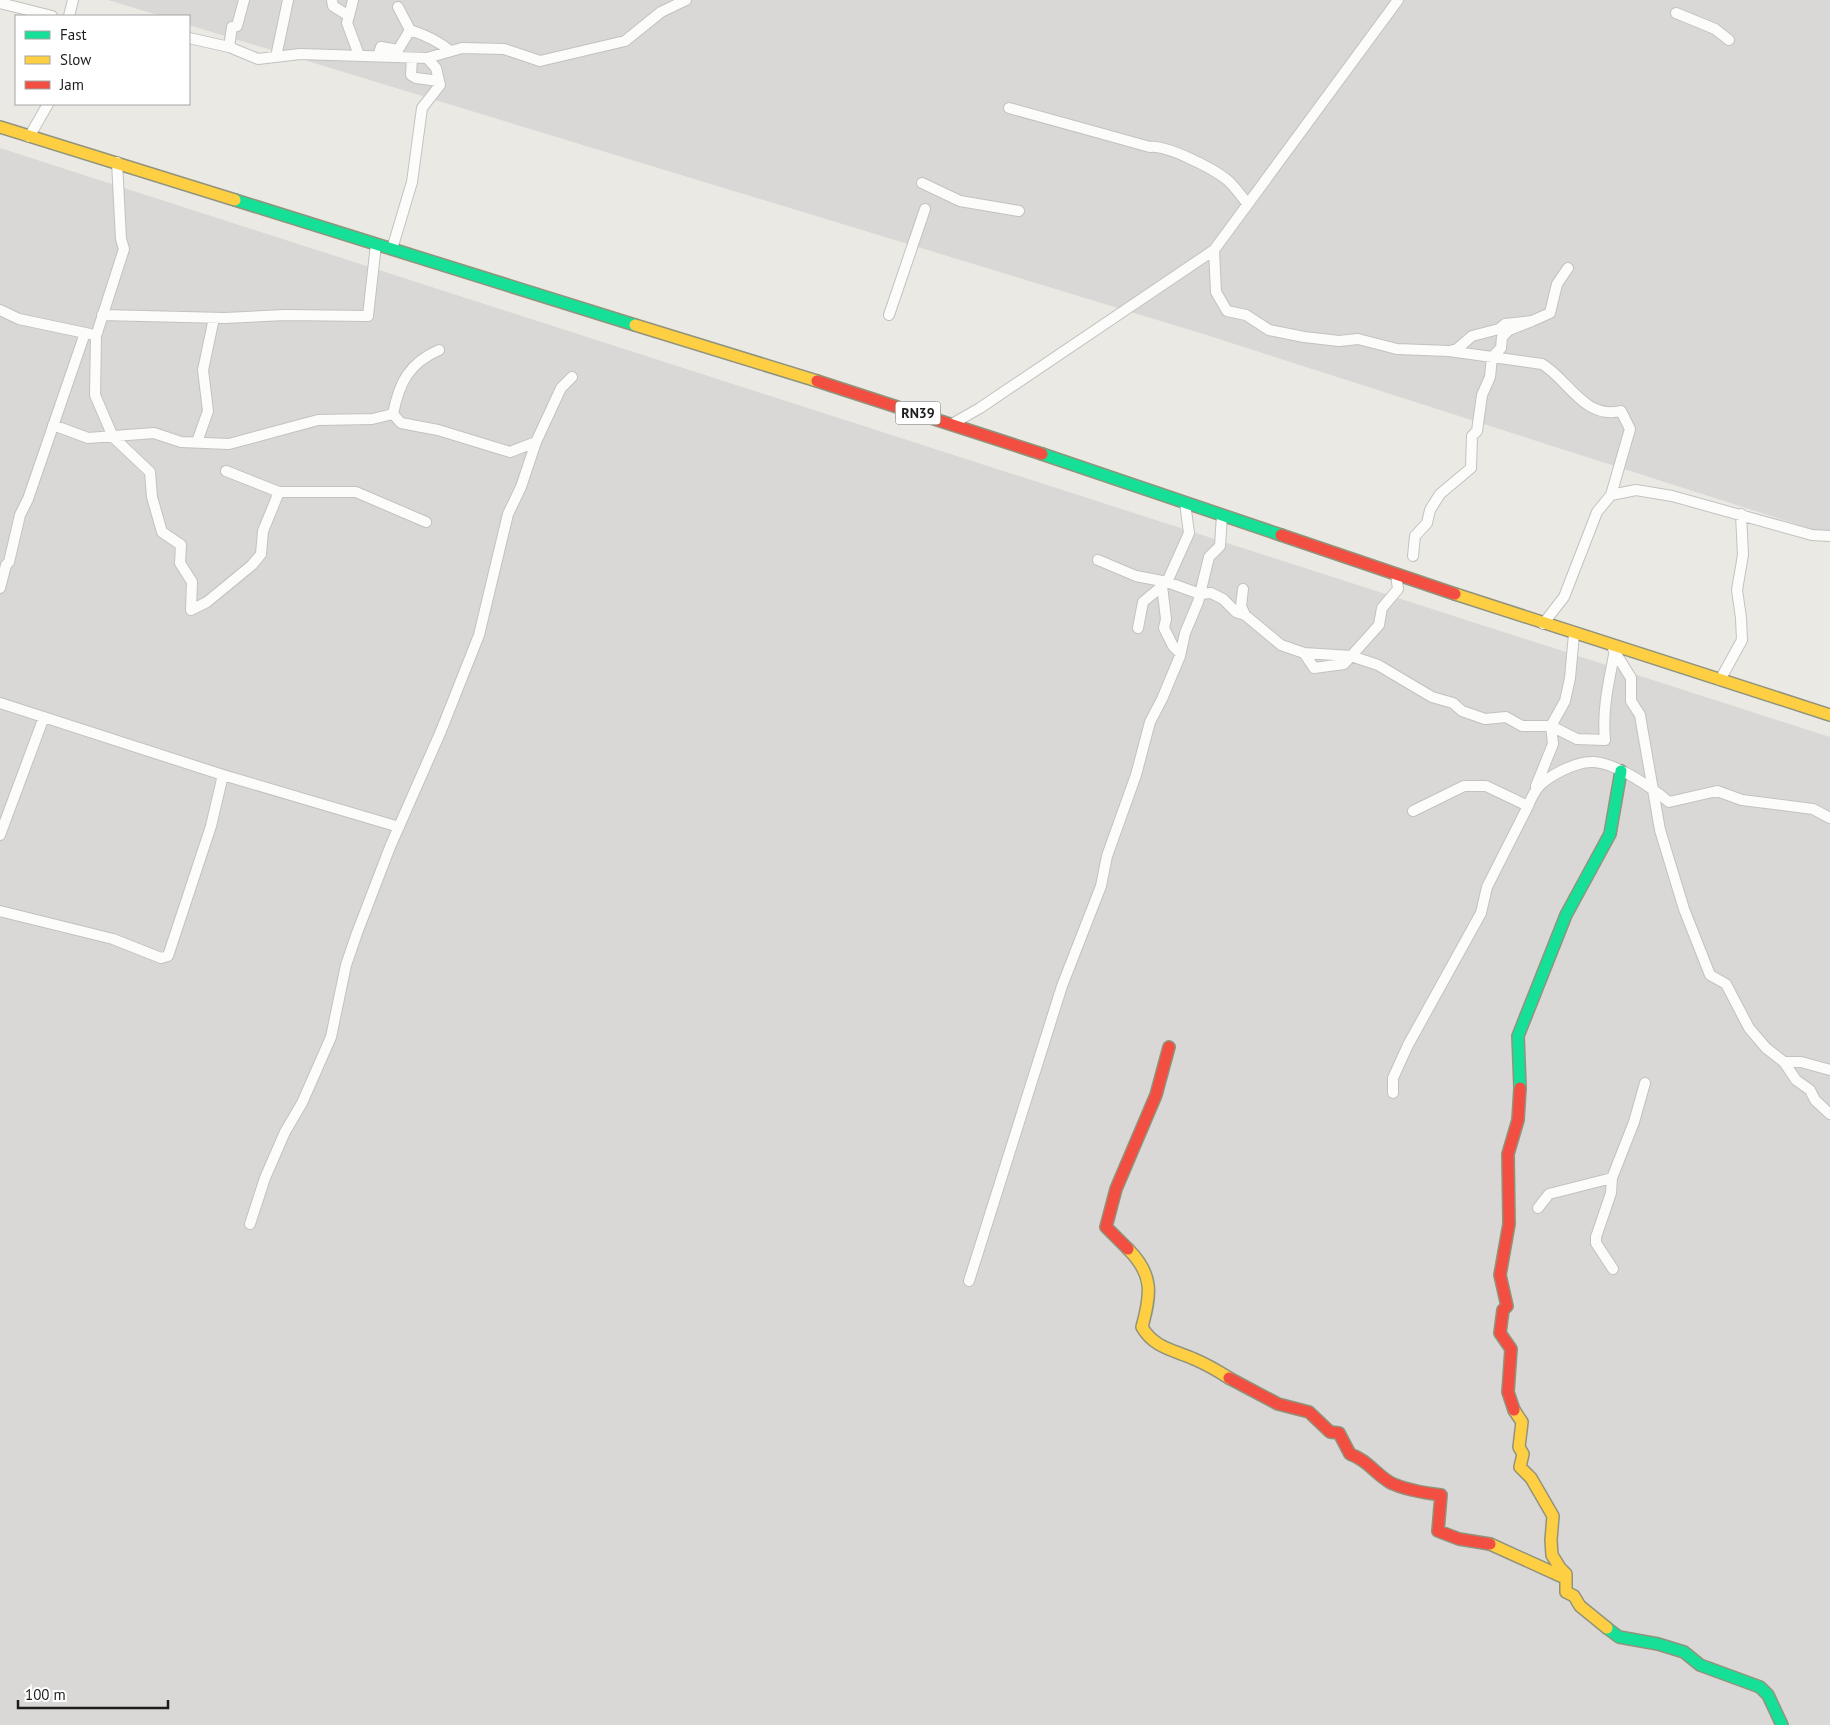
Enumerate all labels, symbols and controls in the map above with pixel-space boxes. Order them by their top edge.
legend [15,15,190,105]
text: Fast [60,25,87,44]
text: Slow [60,50,91,69]
text: Jam [59,75,84,94]
road number: RN39 [896,402,940,424]
scale bar [18,1678,168,1710]
text: 100 m [25,1685,66,1704]

